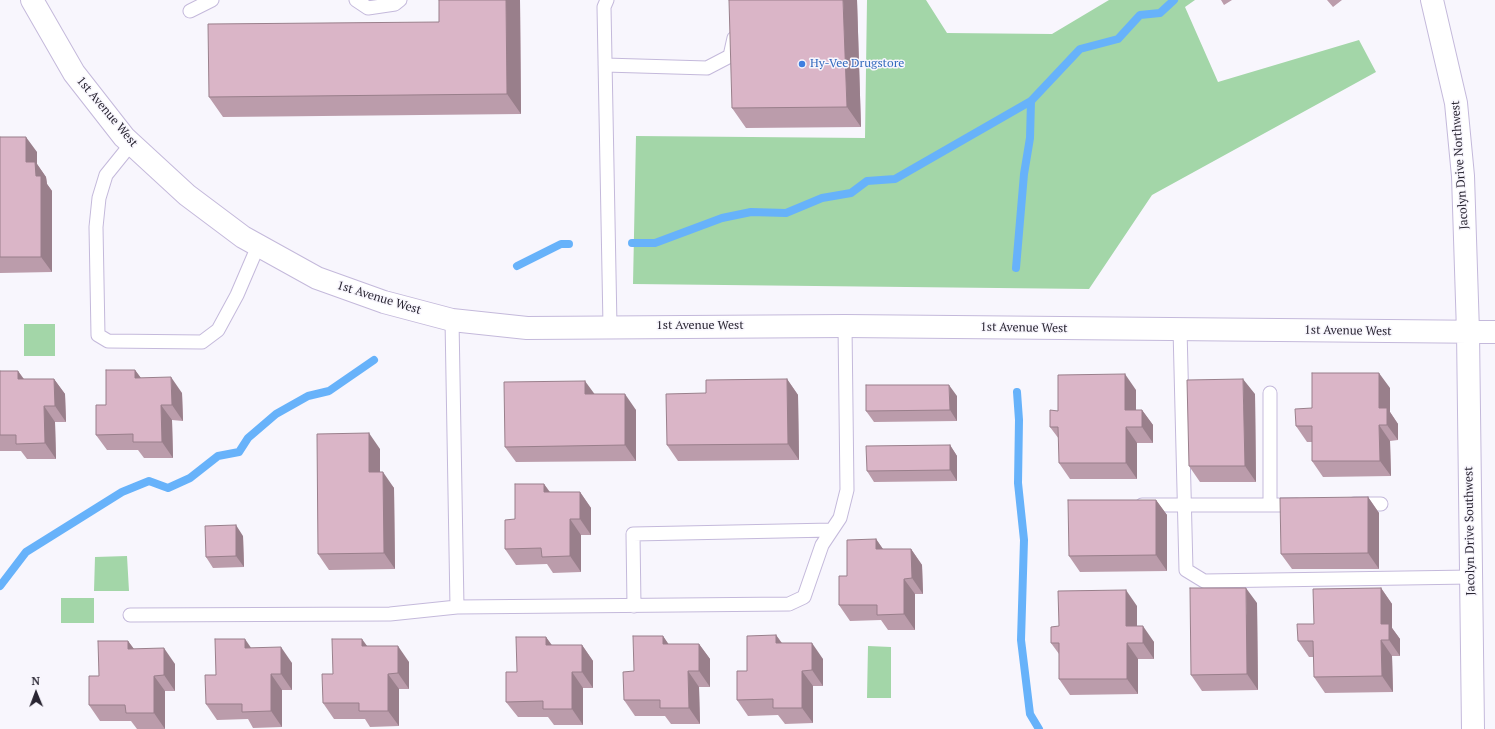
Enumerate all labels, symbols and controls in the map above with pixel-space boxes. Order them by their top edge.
place label: Hy-Vee Drugstore [810,57,904,71]
marker: Hy-Vee Drugstore [797,59,807,69]
street label: 1st Avenue West [73,74,141,150]
street label: Jacolyn Drive Northwest [1448,100,1472,230]
street label: 1st Avenue West [335,278,423,318]
street label: 1st Avenue West [656,319,744,333]
street label: 1st Avenue West [980,320,1068,336]
street label: 1st Avenue West [1304,323,1392,339]
street label: Jacolyn Drive Southwest [1462,466,1478,596]
north arrow [16,673,56,713]
text: N [31,674,40,688]

